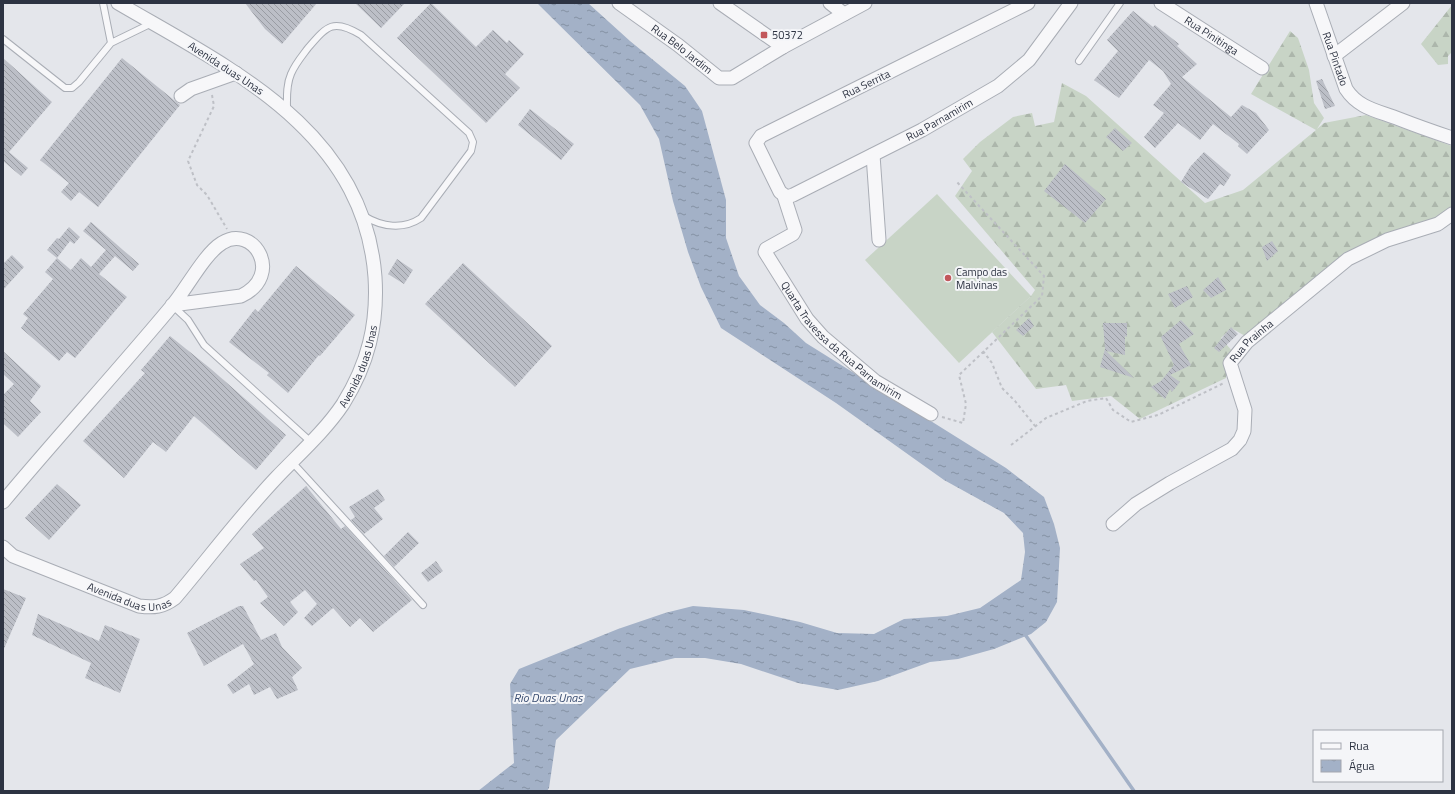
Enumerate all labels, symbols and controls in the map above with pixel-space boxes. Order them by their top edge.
street label: Rua Pinitinga [1181,12,1242,59]
street label: Rua Belo Jardim [648,20,716,78]
place label: 50372 [772,27,803,43]
street label: Rua Pintado [1319,29,1352,88]
marker: 50372 [759,30,769,40]
street label: Avenida duas Unas [185,37,267,99]
street label: Rua Serrita [839,65,893,102]
street label: Rua Parnamirim [903,94,976,145]
place label: Campo das Malvinas [956,264,1007,293]
marker: Campo das Malvinas [943,273,953,283]
street label: Quarta Travessa da Rua Parnamirim [777,278,905,403]
street label: Rua Prainha [1225,315,1277,366]
street label: Avenida duas Unas [335,324,381,411]
street label: Avenida duas Unas [85,578,174,615]
water label: Rio Duas Unas [513,688,583,707]
legend [1313,730,1443,782]
text: Rua [1349,736,1369,755]
text: Água [1349,756,1375,775]

